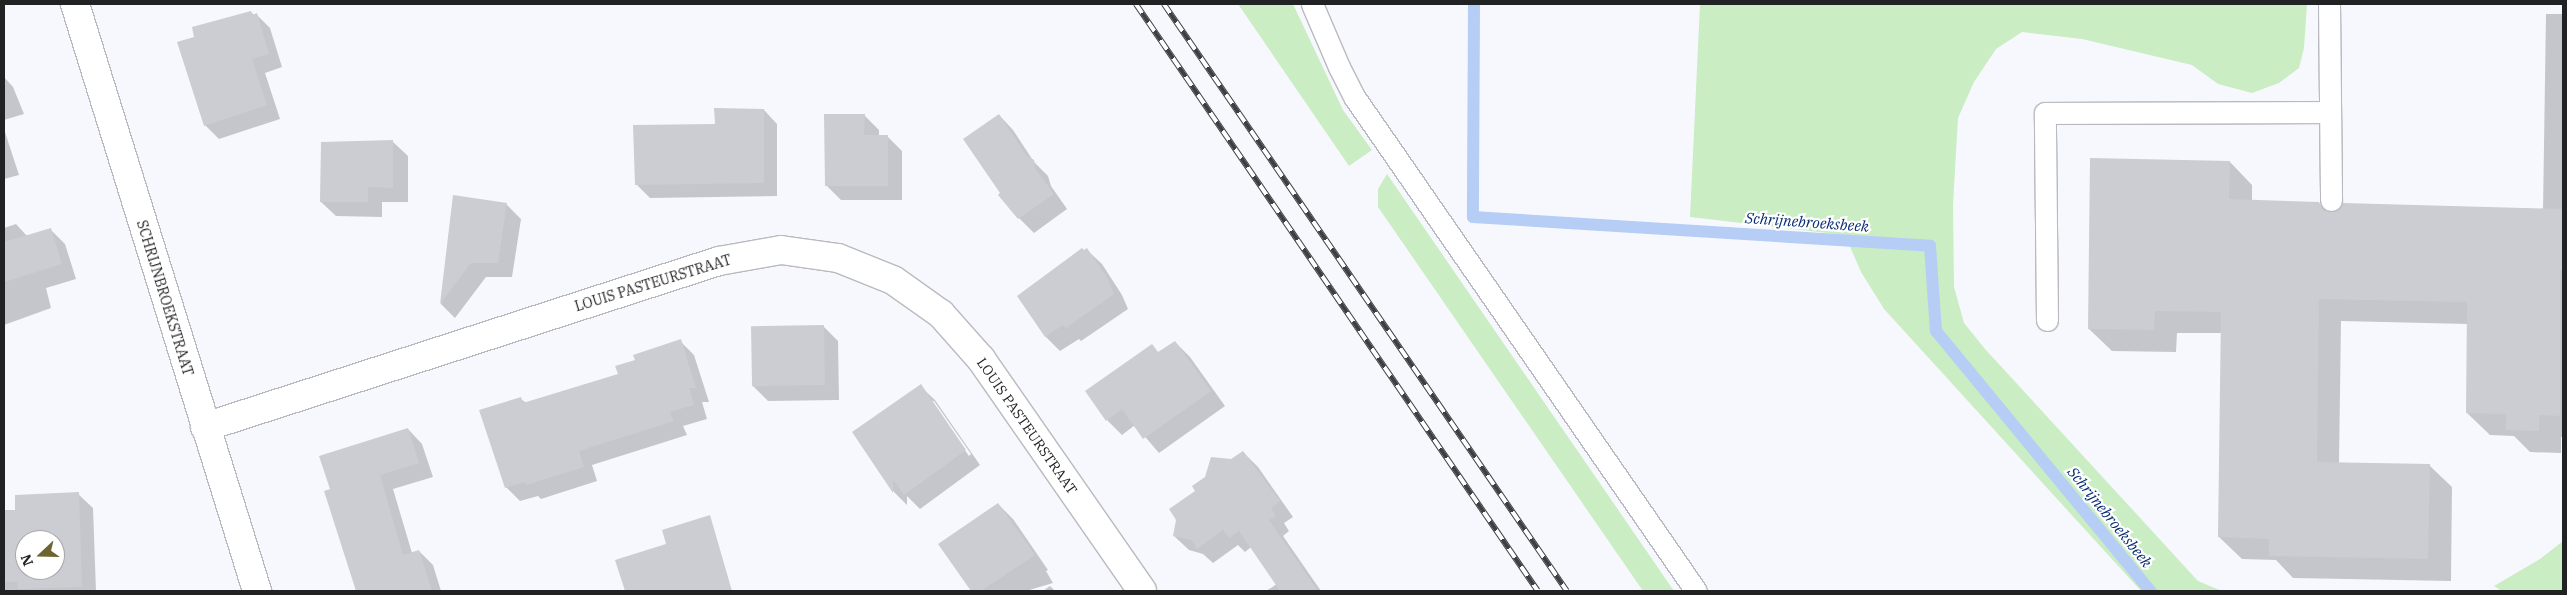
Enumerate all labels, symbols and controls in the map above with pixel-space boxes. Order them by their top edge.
water label: Schrijnebroeksbeek [1745,209,1869,235]
street label: SCHRIJNBROEKSTRAAT [133,218,197,378]
street label: LOUIS PASTEURSTRAAT [573,251,733,315]
street label: LOUIS PASTEURSTRAAT [973,354,1081,498]
water label: Schrijnebroeksbeek [2064,463,2156,571]
north arrow [15,530,65,580]
text: N [17,552,37,568]

